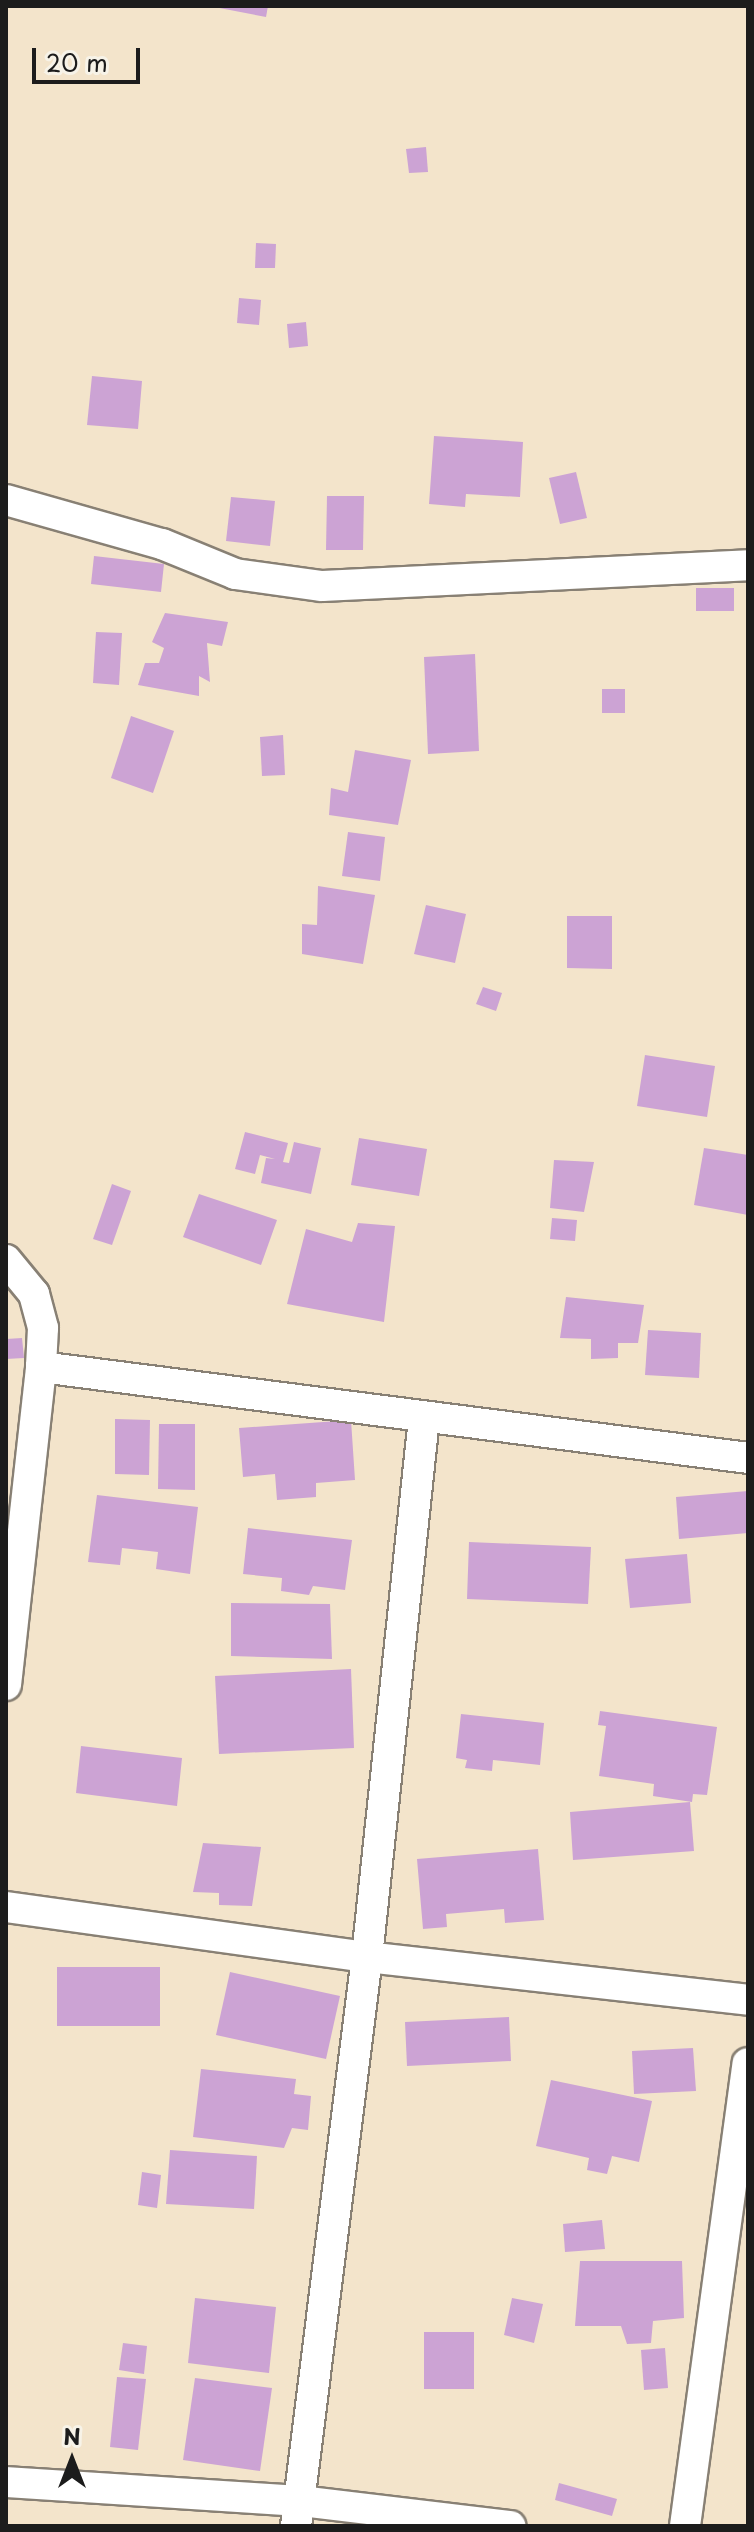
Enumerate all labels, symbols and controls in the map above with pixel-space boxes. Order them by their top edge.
scale bar [36,32,144,82]
text: 20 m [46,44,108,80]
text: N [63,2419,81,2452]
north arrow [32,2420,112,2500]

